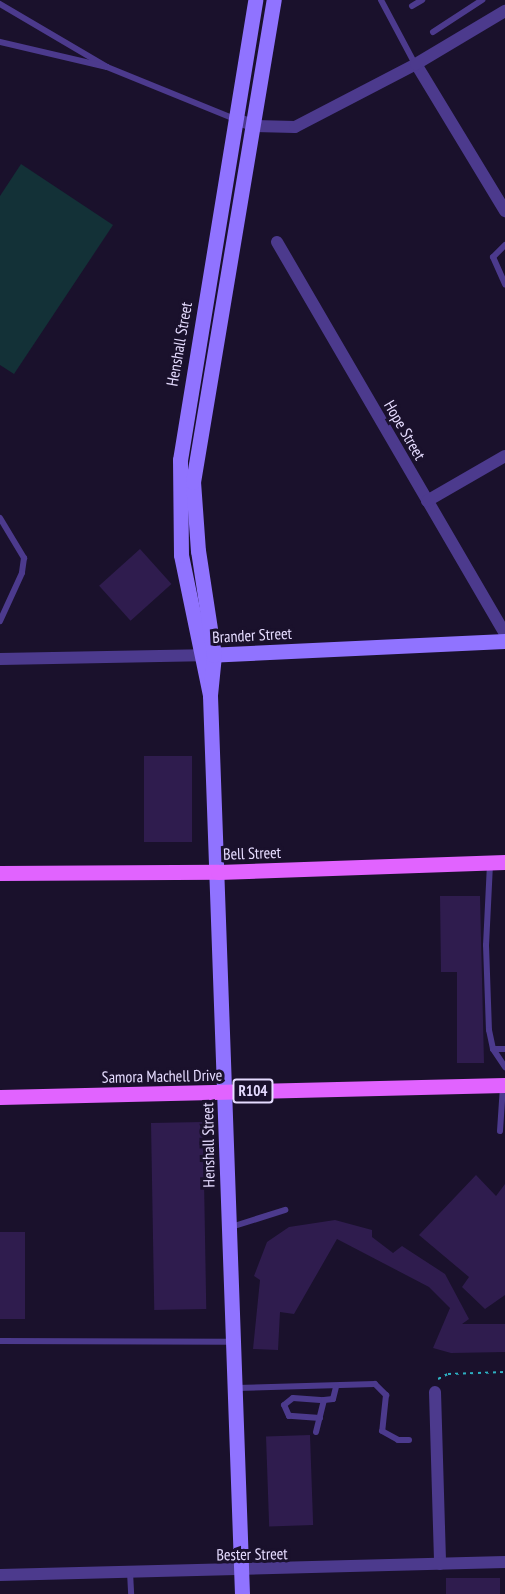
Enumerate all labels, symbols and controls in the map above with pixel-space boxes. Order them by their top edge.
street label: Henshall Street [162,300,196,388]
street label: Hope Street [380,397,430,463]
street label: Brander Street [212,623,292,647]
street label: Bell Street [223,842,281,864]
street label: Samora Machell Drive [102,1065,222,1087]
road number: R104 [232,1079,274,1103]
street label: Henshall Street [198,1102,218,1188]
street label: Bester Street [216,1544,288,1564]

